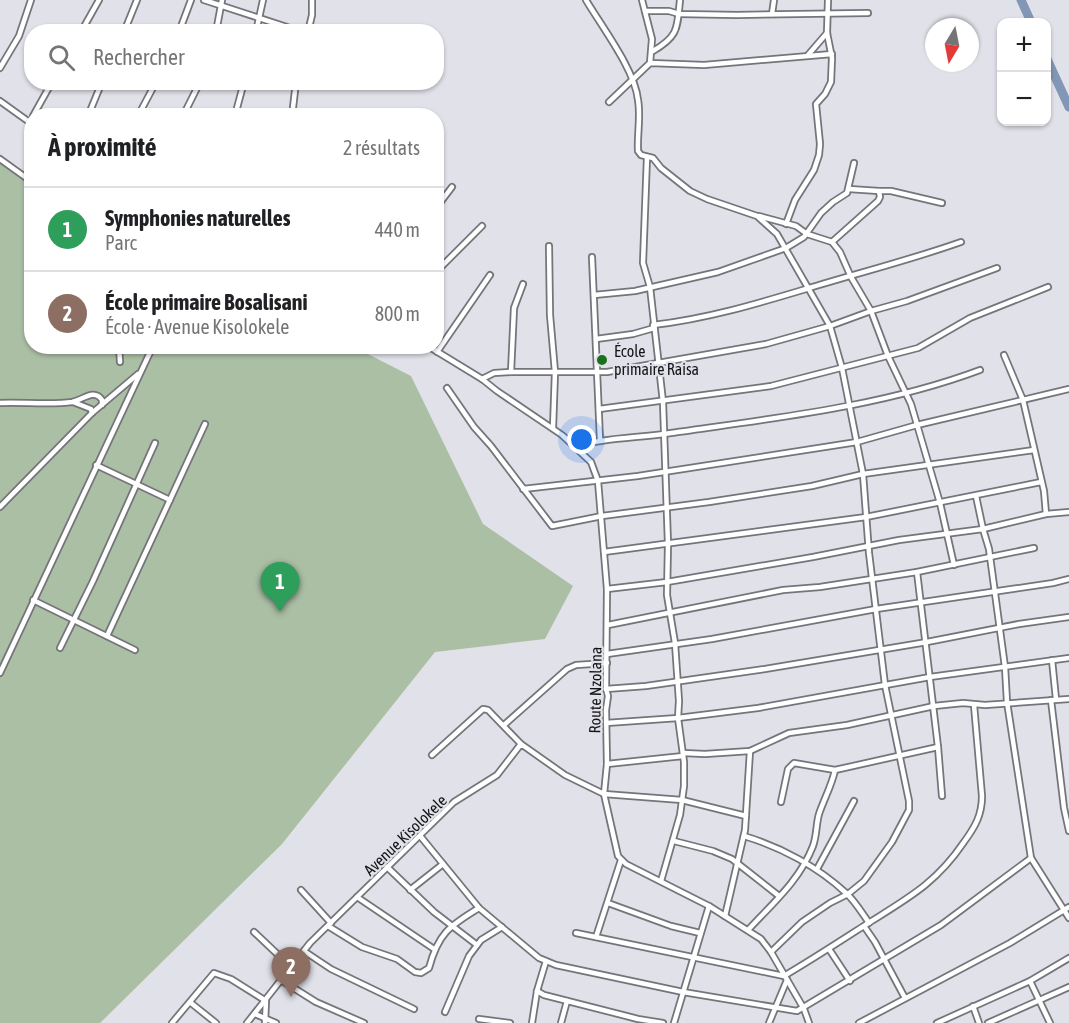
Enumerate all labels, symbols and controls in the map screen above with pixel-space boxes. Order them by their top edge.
north arrow [925,18,979,72]
map controls [997,18,1051,126]
button: + [997,18,1051,72]
search box [24,24,444,90]
icon: search [45,41,78,74]
text: Rechercher [93,44,184,70]
button: − [997,72,1051,126]
text: À proximité [48,132,156,162]
text: 2 résultats [343,136,420,159]
text: Symphonies naturelles [105,205,290,231]
text: 1 [63,218,72,241]
text: 440 m [375,218,420,241]
text: Parc [105,231,137,254]
text: École primaire Bosalisani [105,289,307,315]
text: 2 [63,302,72,325]
text: 800 m [375,302,420,325]
text: École · Avenue Kisolokele [105,315,289,338]
place label: École primaire Raisa [614,342,699,379]
marker: École primaire Raisa [595,353,609,367]
your location [567,425,596,454]
pin: 1 [260,562,300,612]
street label: Route Nzolana [585,647,605,733]
street label: Avenue Kisolokele [360,791,450,879]
pin: 2 [272,948,310,997]

